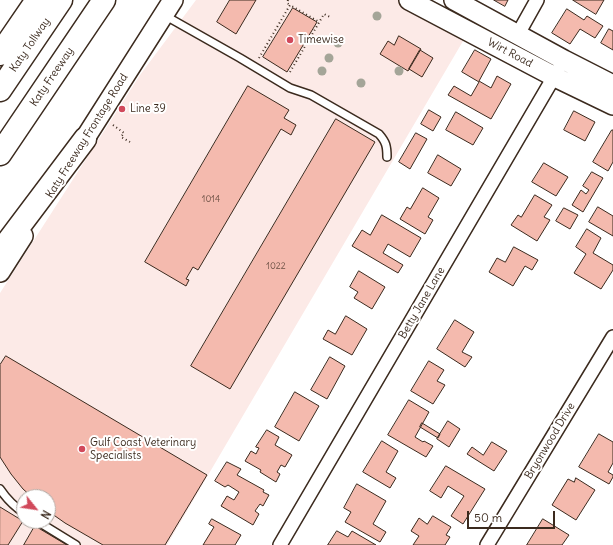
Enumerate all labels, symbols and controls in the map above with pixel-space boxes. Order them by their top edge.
street label: Katy Tollway [7,15,53,75]
place label: Timewise [298,33,344,47]
marker: Timewise [285,35,295,45]
street label: Wirt Road [485,36,535,70]
street label: Katy Freeway [27,45,77,109]
street label: Katy Freeway Frontage Road [43,71,131,201]
place label: Line 39 [130,102,166,116]
marker: Line 39 [117,104,127,114]
house number: 1014 [202,194,220,204]
house number: 1022 [266,261,286,271]
street label: Betty Jane Lane [396,265,448,341]
street label: Bryonwood Drive [522,401,578,481]
place label: Gulf Coast Veterinary Specialists [90,436,196,462]
marker: Gulf Coast Veterinary Specialists [77,444,87,454]
north arrow [16,489,56,529]
scale bar [469,503,557,529]
text: N [38,508,53,521]
text: 50 m [474,510,502,525]

